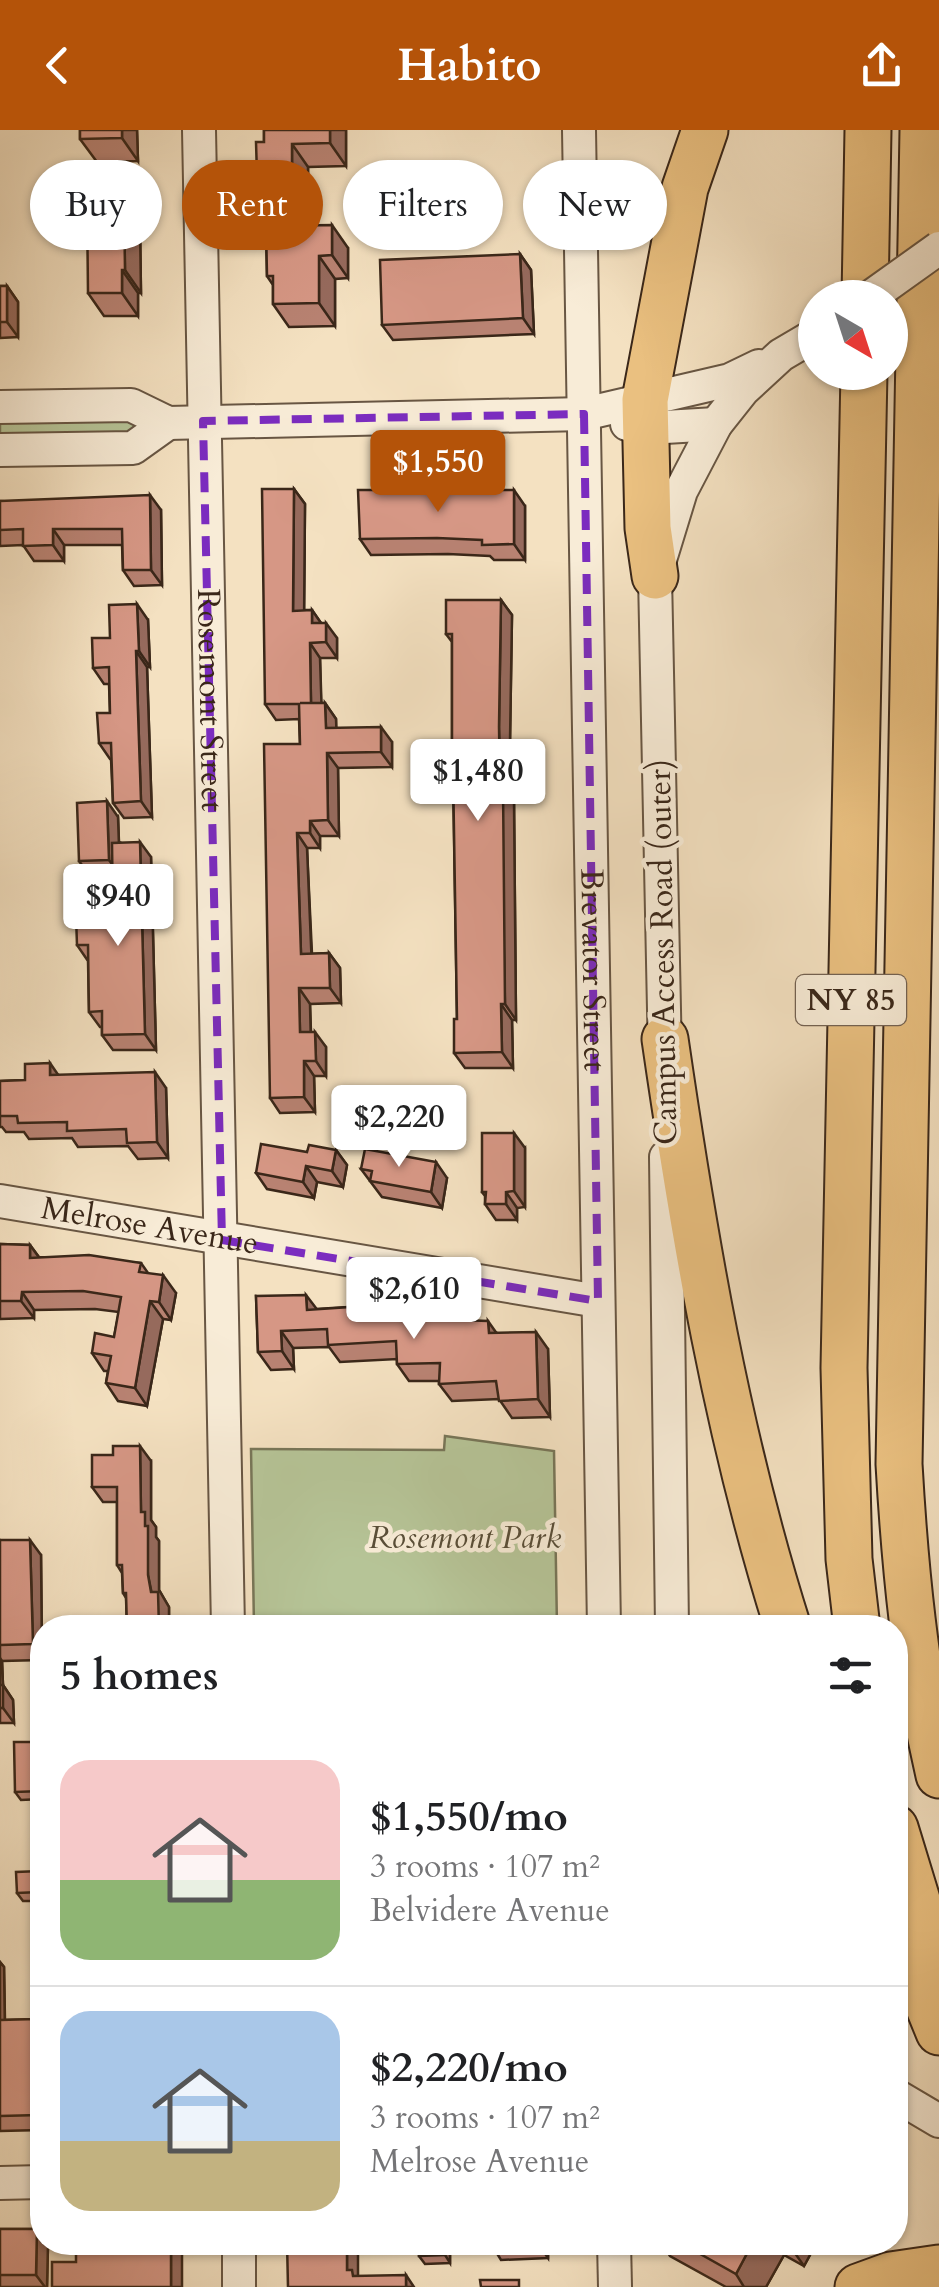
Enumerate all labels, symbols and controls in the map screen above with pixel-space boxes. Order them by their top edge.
text: Habito [397,35,542,96]
icon: back [30,38,85,93]
icon: share [854,38,909,93]
chip: Buy [30,160,162,250]
chip: Rent [182,160,323,250]
chip: Filters [343,160,503,250]
chip: New [523,160,667,250]
north arrow [798,280,908,390]
map controls [798,280,908,390]
pin: $1,550 [357,430,519,515]
text: $1,550 [392,440,484,484]
street label: Rosemont Street [186,588,234,812]
pin: $1,480 [397,739,559,824]
text: $1,480 [432,749,524,793]
street label: Campus Access Road (outer) [638,759,688,1145]
pin: $940 [59,864,177,949]
street label: Brevator Street [569,868,617,1072]
text: $940 [85,874,151,918]
road number: NY 85 [796,975,906,1025]
pin: $2,220 [318,1085,480,1170]
text: $2,220 [353,1095,445,1139]
street label: Melrose Avenue [38,1186,262,1266]
pin: $2,610 [333,1257,495,1342]
text: $2,610 [368,1267,460,1311]
park label: Rosemont Park [369,1516,561,1560]
text: 5 homes [60,1647,218,1704]
icon: filters [823,1648,878,1703]
text: $1,550/mo [370,1788,568,1845]
icon: home [140,1800,260,1920]
text: 3 rooms · 107 m² [370,1845,600,1889]
text: Belvidere Avenue [370,1889,610,1933]
text: $2,220/mo [370,2039,568,2096]
icon: home [140,2051,260,2171]
text: 3 rooms · 107 m² [370,2096,600,2140]
text: Melrose Avenue [370,2140,589,2184]

